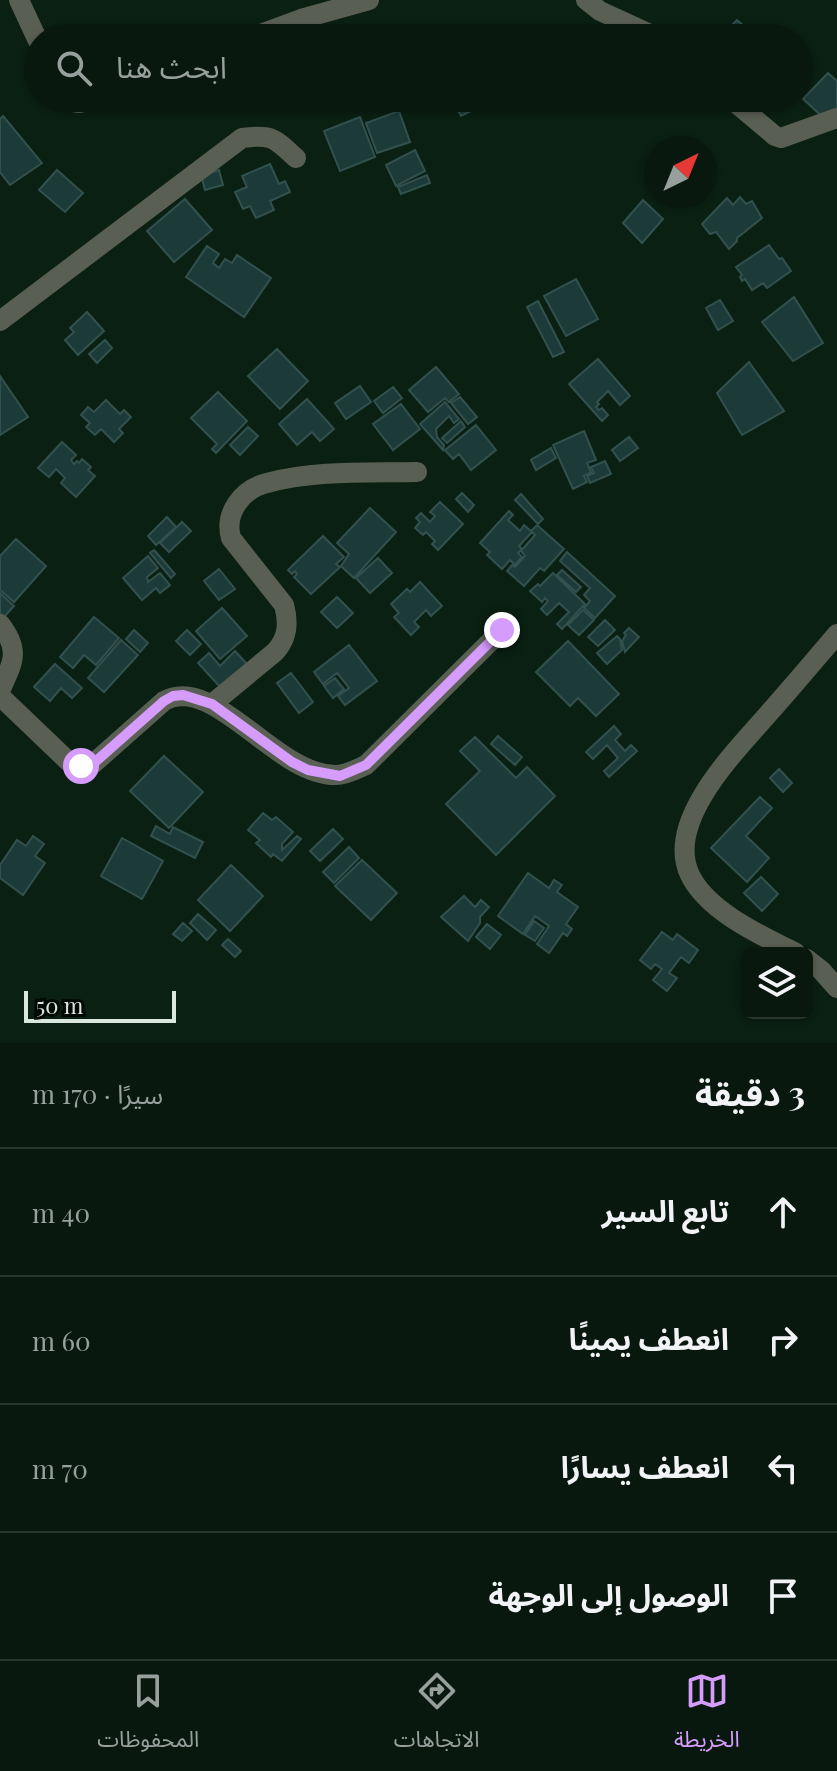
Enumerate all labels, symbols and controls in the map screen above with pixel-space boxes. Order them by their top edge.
search box [24,24,813,112]
icon: search [52,46,96,90]
text: ابحث هنا [116,46,227,86]
north arrow [645,136,717,208]
route end [484,612,520,648]
route start [63,748,99,784]
map controls [741,947,813,1019]
button: layers [741,947,813,1019]
scale bar [24,987,176,1023]
text: 50 m [36,990,83,1020]
text: 3 دقيقة [695,1069,805,1115]
text: سيرًا · 170 m [32,1076,163,1111]
text: تابع السير [602,1190,729,1230]
icon: ahead [761,1190,805,1234]
text: 40 m [32,1195,90,1230]
text: انعطف يمينًا [569,1318,729,1358]
icon: right [761,1318,805,1362]
text: 60 m [32,1323,91,1358]
text: انعطف يسارًا [561,1446,729,1486]
icon: left [761,1446,805,1490]
text: 70 m [32,1451,88,1486]
text: الوصول إلى الوجهة [488,1574,729,1614]
icon: arrive [761,1574,805,1618]
tab: المحفوظات [97,1669,199,1763]
tab: الاتجاهات [394,1669,480,1763]
tab: الخريطة [674,1669,740,1763]

